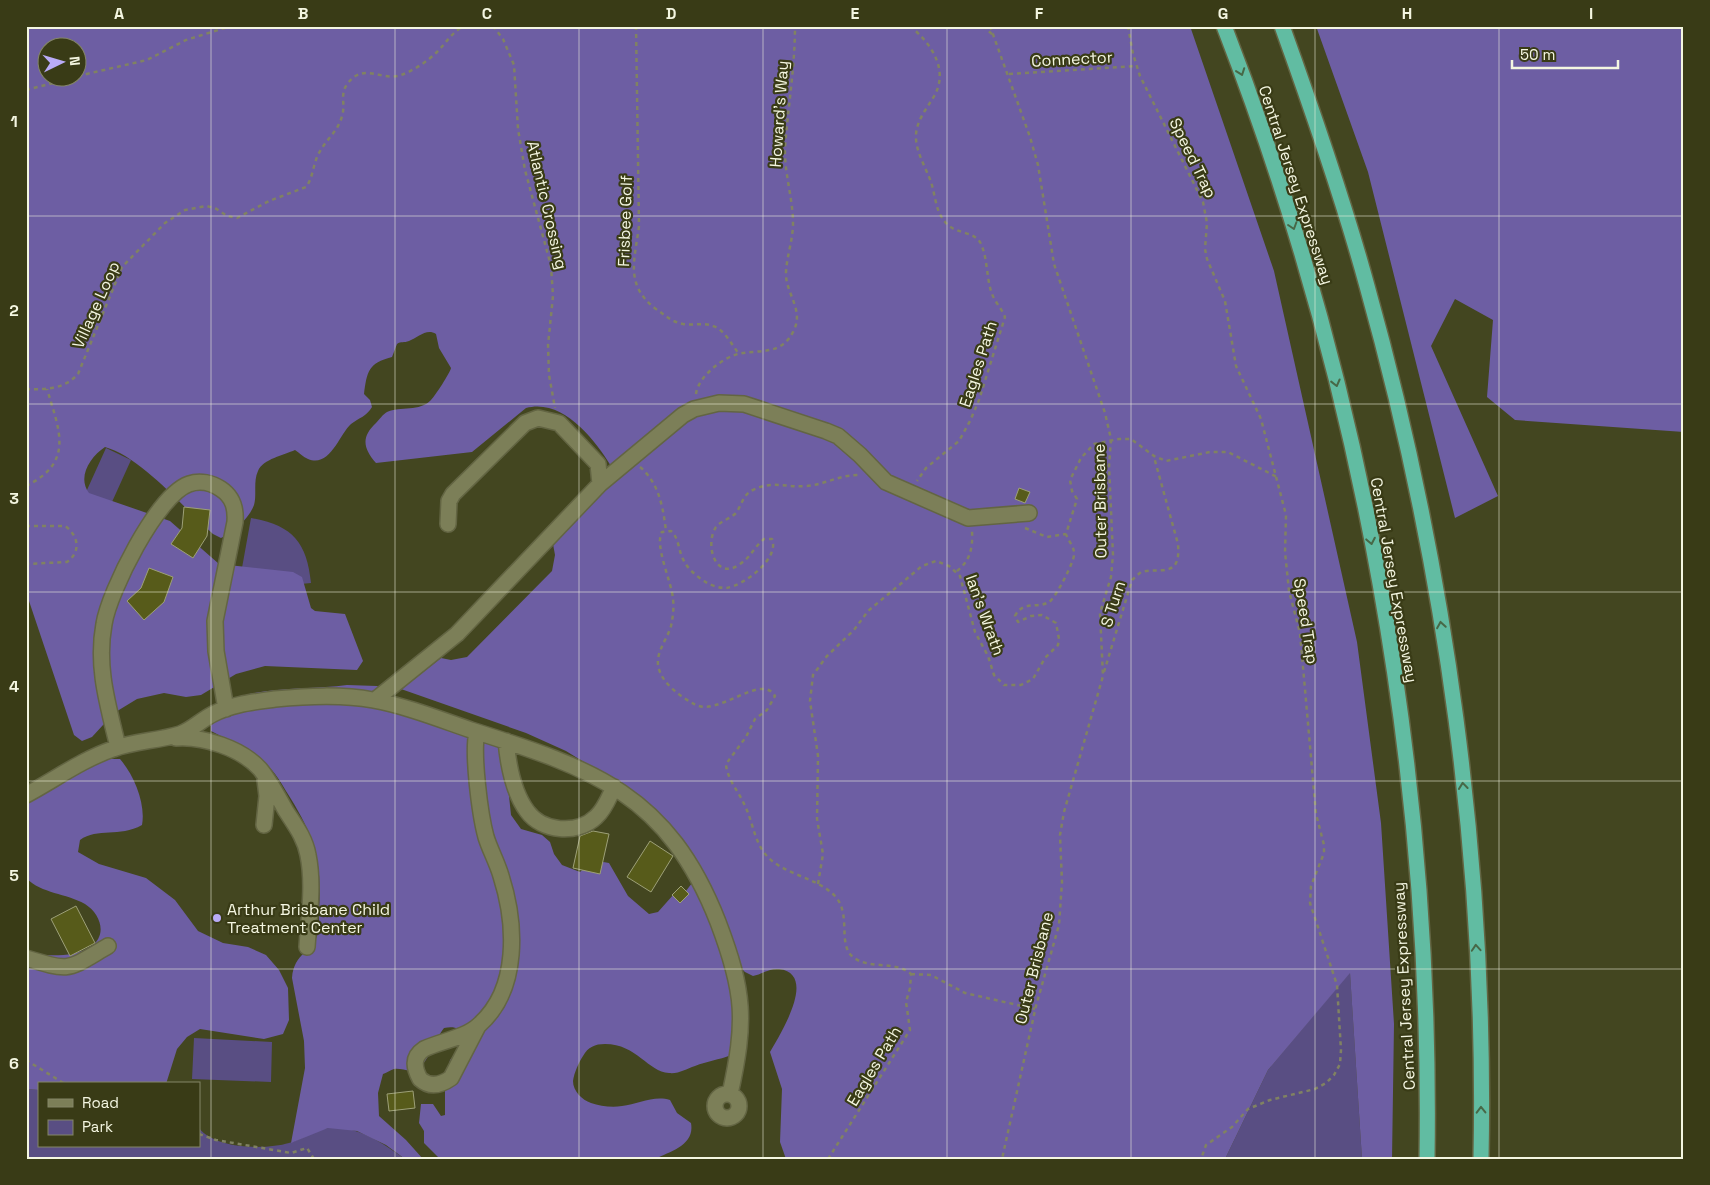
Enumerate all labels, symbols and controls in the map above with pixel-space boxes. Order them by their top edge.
text: A [114,3,124,24]
text: B [298,3,308,24]
text: C [482,3,492,24]
text: D [666,3,676,24]
text: E [851,3,860,24]
text: F [1035,3,1044,24]
text: G [1218,3,1228,24]
text: H [1402,3,1412,24]
text: I [1589,3,1593,24]
north arrow [38,38,88,88]
scale bar [1512,38,1619,70]
text: 50 m [1520,45,1555,64]
street label: Connector [1031,46,1113,72]
text: N [66,55,84,66]
street label: Howard's Way [765,60,793,168]
one-way arrow [1235,67,1245,76]
street label: Central Jersey Expressway [1254,83,1338,287]
text: 1 [10,111,18,132]
street label: Speed Trap [1165,115,1221,201]
street label: Atlantic Crossing [522,139,572,271]
street label: Frisbee Golf [613,175,637,267]
one-way arrow [1287,221,1297,230]
street label: Village Loop [67,258,125,352]
text: 2 [9,300,19,321]
street label: Eagles Path [954,318,1002,410]
one-way arrow [1330,378,1341,387]
street label: Outer Brisbane [1088,443,1112,559]
street label: Central Jersey Expressway [1366,476,1422,684]
text: 3 [9,488,19,509]
one-way arrow [1365,537,1375,546]
street label: Ian's Wrath [961,572,1009,658]
street label: Speed Trap [1289,577,1323,665]
street label: S Turn [1096,578,1130,630]
one-way arrow [1436,620,1446,629]
text: 4 [9,676,19,697]
one-way arrow [1458,781,1469,789]
text: 5 [9,865,19,886]
street label: Central Jersey Expressway [1388,882,1420,1090]
place label: Arthur Brisbane Child Treatment Center [227,899,390,938]
street label: Outer Brisbane [1010,910,1058,1026]
marker: Arthur Brisbane Child Treatment Center [211,912,223,924]
one-way arrow [1471,943,1482,951]
street label: Eagles Path [842,1022,906,1110]
text: 6 [9,1053,19,1074]
legend [38,1082,200,1148]
text: Road [82,1093,119,1112]
one-way arrow [1476,1106,1487,1114]
text: Park [82,1117,113,1136]

